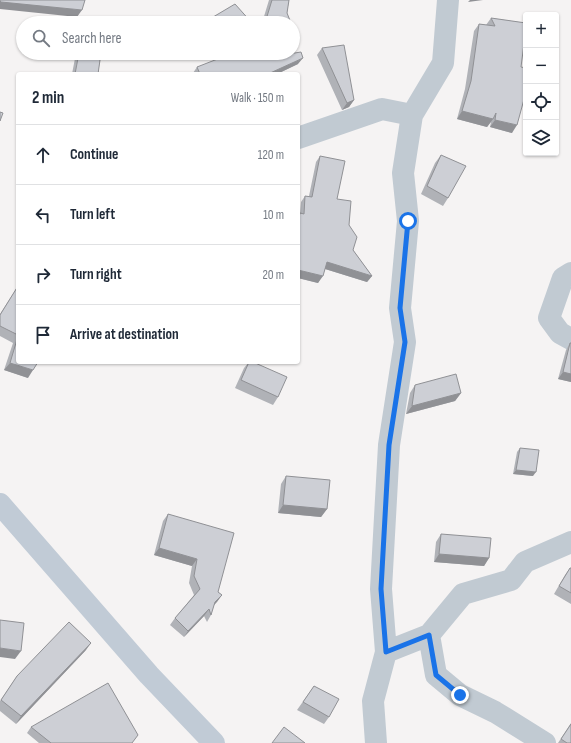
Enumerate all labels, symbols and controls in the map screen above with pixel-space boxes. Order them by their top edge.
map controls [523,12,559,156]
button: + [523,12,559,48]
search box [16,16,300,60]
icon: search [30,27,52,49]
text: Search here [62,29,122,48]
button: − [523,48,559,84]
button: locate [523,84,559,120]
text: 2 min [32,88,64,108]
text: Walk · 150 m [231,90,284,106]
button: layers [523,120,559,156]
icon: ahead [32,144,54,166]
text: Continue [70,145,119,164]
text: 120 m [258,147,284,163]
icon: left [32,204,54,226]
text: Turn left [70,205,115,224]
text: 10 m [263,207,284,223]
route start [399,212,417,230]
icon: right [32,264,54,286]
text: Turn right [70,265,122,284]
text: 20 m [262,267,284,283]
icon: arrive [32,324,54,346]
text: Arrive at destination [70,325,179,344]
route end [451,686,469,704]

